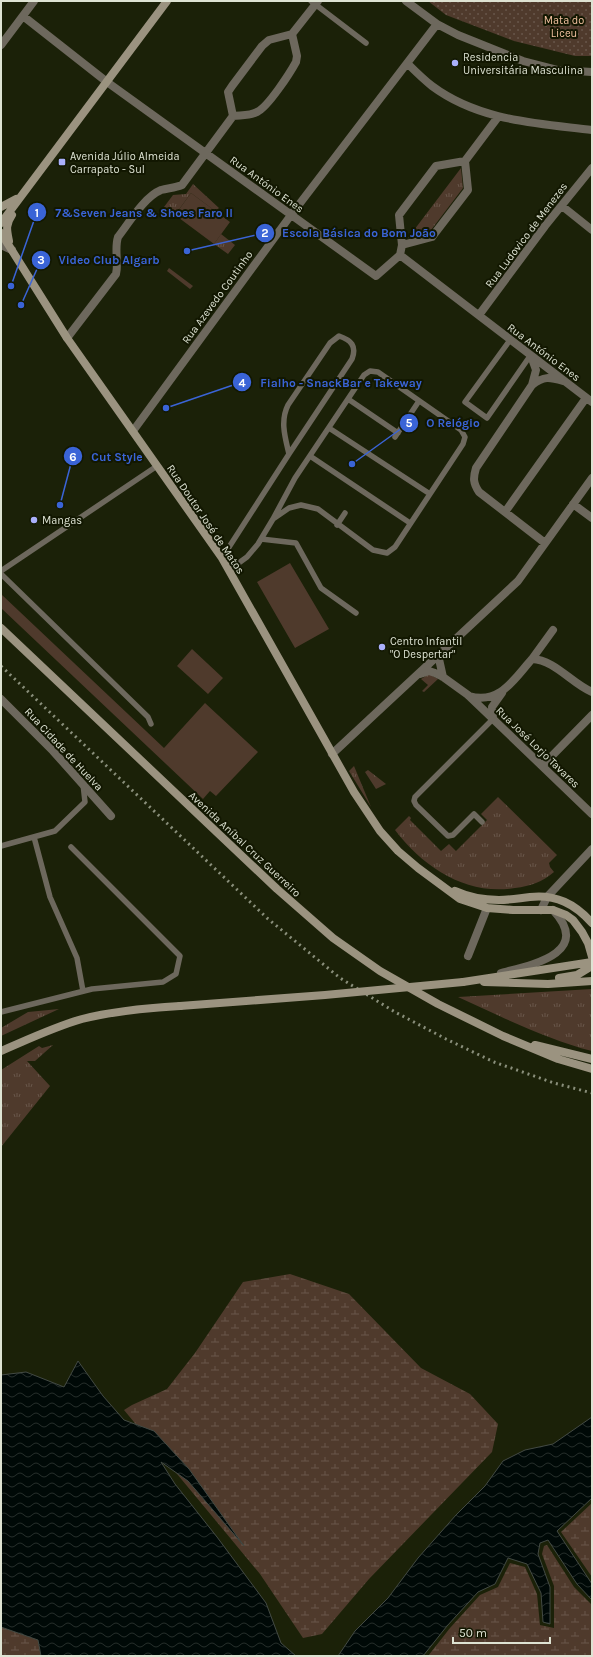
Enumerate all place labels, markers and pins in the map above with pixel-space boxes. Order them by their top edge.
place label: Residencia Universitária Masculina [463,51,583,77]
marker: Residencia Universitária Masculina [450,58,460,68]
place label: Avenida Júlio Almeida Carrapato - Sul [70,150,180,176]
marker: Avenida Júlio Almeida Carrapato - Sul [57,157,67,167]
callout: 7&Seven Jeans & Shoes Faro II [27,200,241,224]
callout: Escola Básica do Bom João [255,221,444,245]
callout: Video Club Algarb [31,248,168,272]
callout: Fialho - SnackBar e Takeway [232,370,429,394]
callout: O Relógio [399,411,488,435]
callout: Cut Style [63,444,151,468]
place label: Mangas [42,514,82,527]
marker: Mangas [29,515,39,525]
place label: Centro Infantil "O Despertar" [390,635,462,661]
marker: Centro Infantil "O Despertar" [377,642,387,652]

